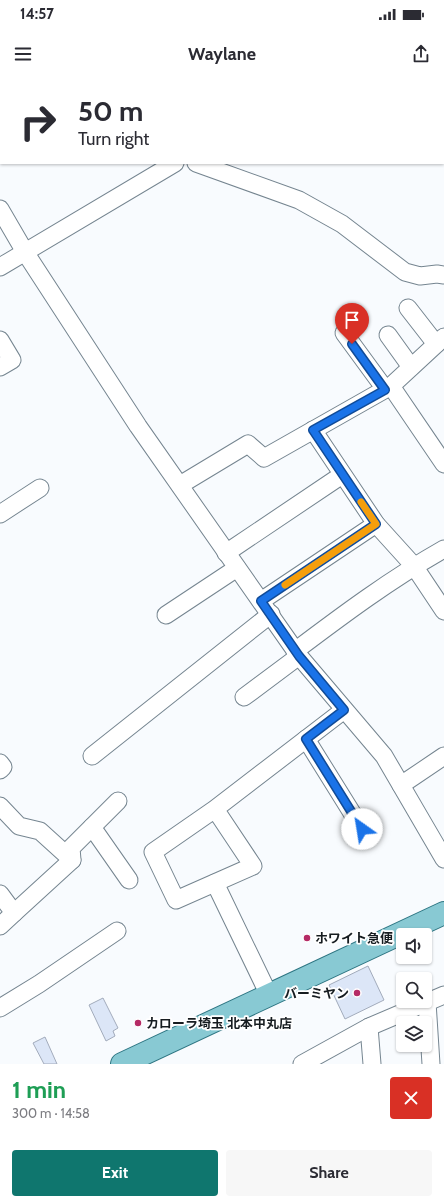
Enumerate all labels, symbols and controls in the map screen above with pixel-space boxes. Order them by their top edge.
text: 14:57 [20,5,54,23]
icon: menu [12,43,34,65]
text: Waylane [188,43,256,65]
icon: share [410,43,432,65]
text: 50 m [78,94,143,128]
icon: right [12,96,64,148]
text: Turn right [78,128,149,150]
pin [335,303,369,344]
icon: arrive [341,309,363,331]
position arrow [341,808,383,850]
map controls [396,928,432,1052]
button: sound [396,928,432,964]
place label: ホワイト急便 [315,930,393,946]
marker: ホワイト急便 [302,933,312,943]
button: search [396,972,432,1008]
place label: バーミヤン [284,985,349,1001]
marker: バーミヤン [352,988,362,998]
place label: カローラ埼玉 北本中丸店 [146,1015,292,1031]
button: layers [396,1016,432,1052]
marker: カローラ埼玉 北本中丸店 [133,1018,143,1028]
text: 1 min [12,1075,66,1104]
button: close [390,1077,432,1119]
text: 300 m · 14:58 [12,1105,90,1121]
button: Exit [12,1150,218,1196]
button: Share [226,1150,432,1196]

